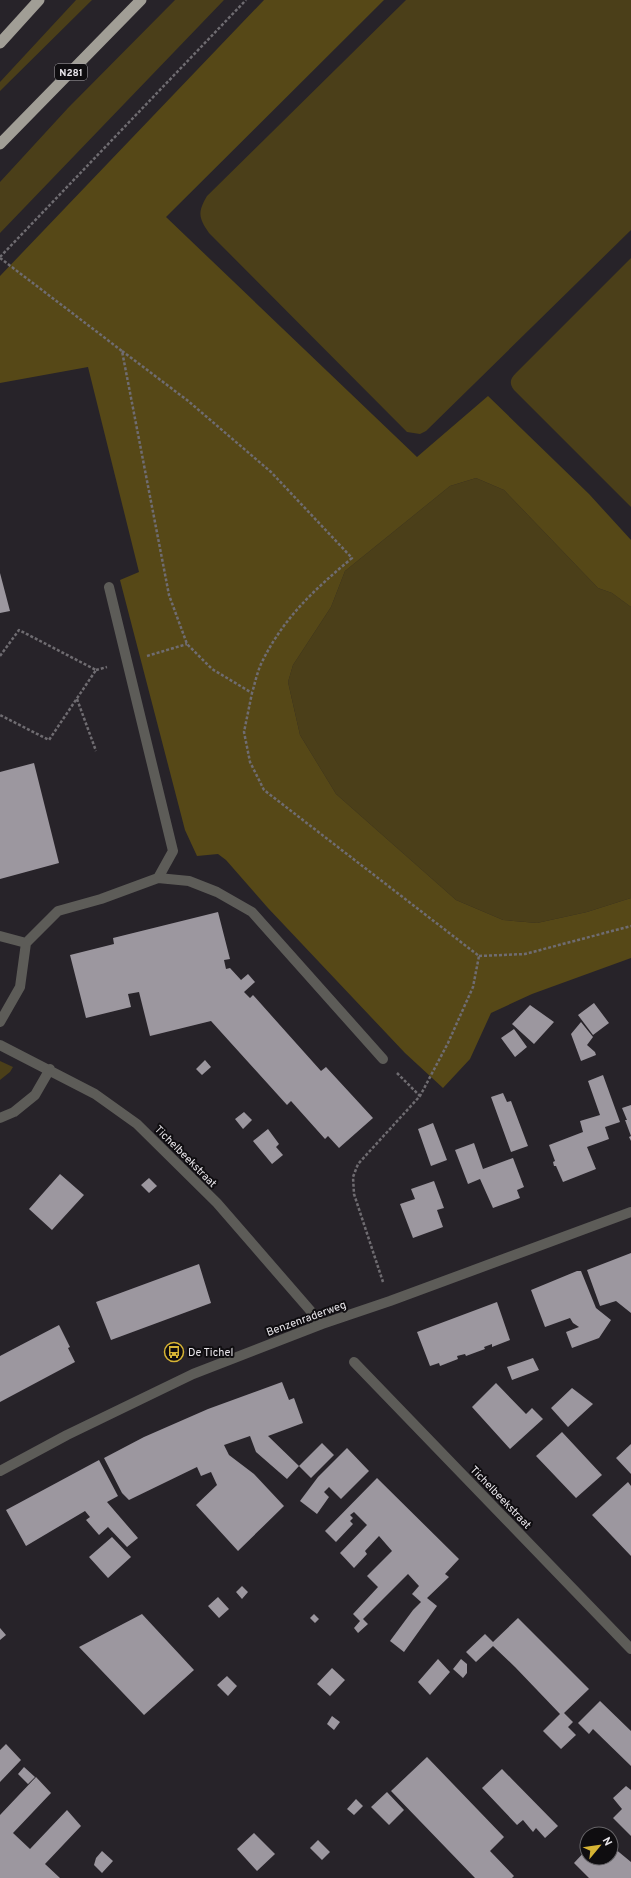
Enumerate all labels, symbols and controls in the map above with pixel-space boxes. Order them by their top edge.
road number: N281 [55,64,87,80]
street label: Tichelbeekstraat [151,1123,219,1191]
street label: Benzenraderweg [265,1298,348,1340]
bus stop icon: De Tichel [163,1341,185,1363]
place label: De Tichel [188,1346,233,1360]
street label: Tichelbeekstraat [467,1463,534,1532]
north arrow [579,1826,619,1866]
text: N [599,1835,615,1848]

